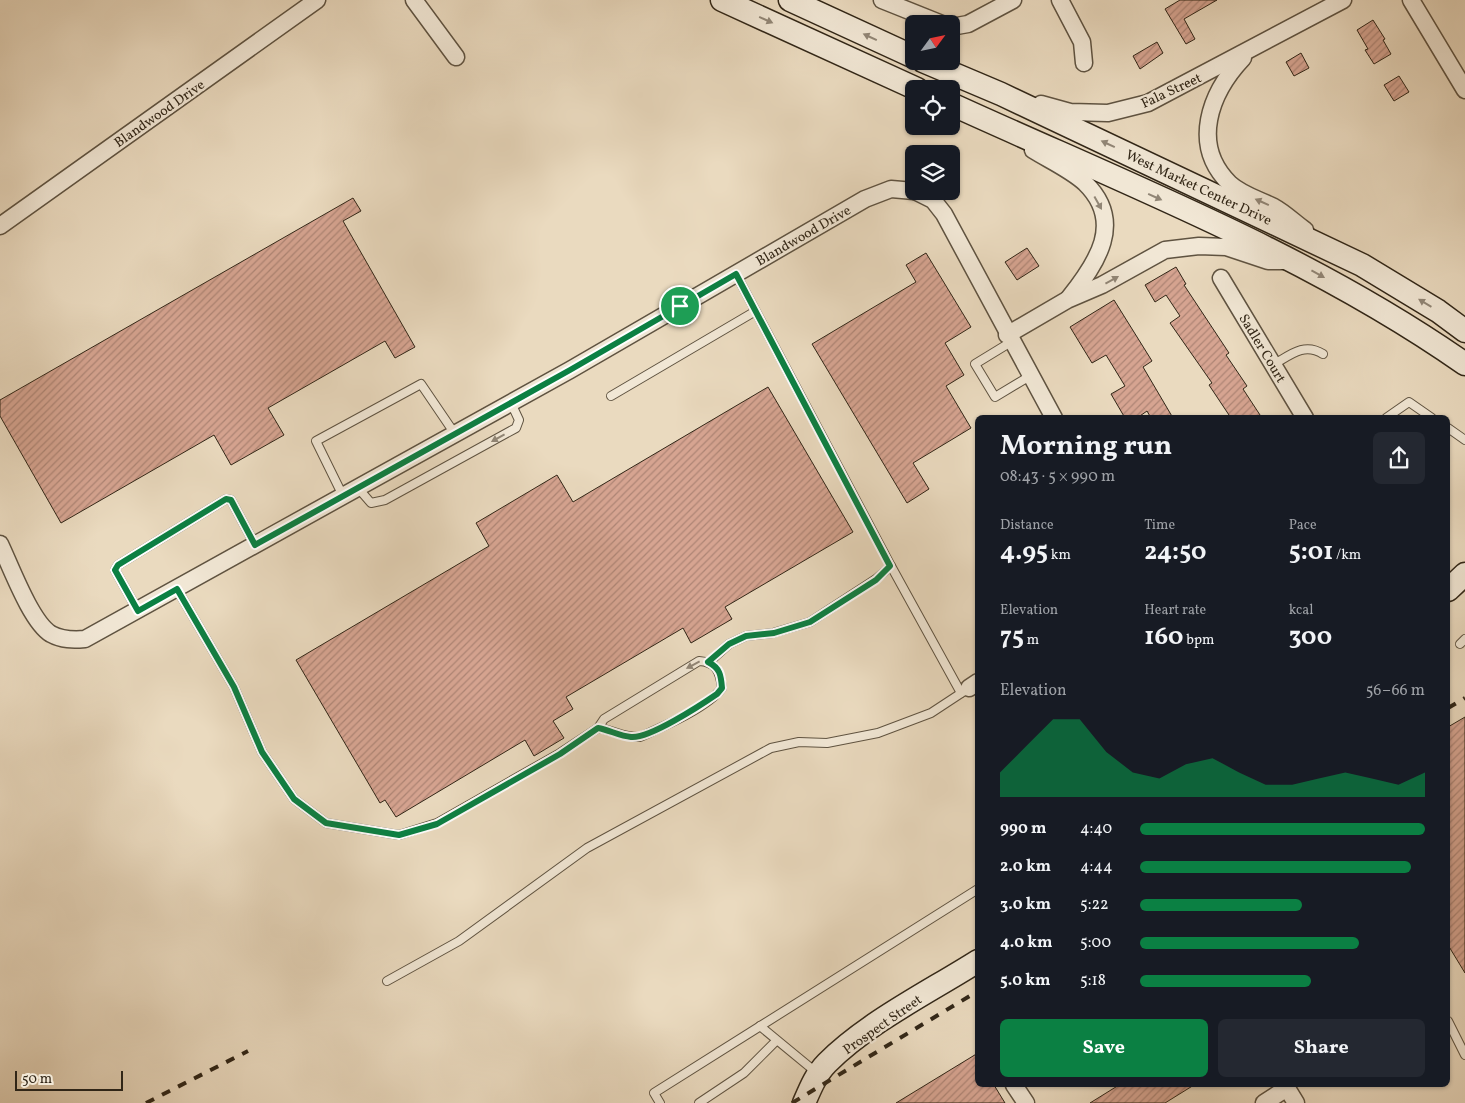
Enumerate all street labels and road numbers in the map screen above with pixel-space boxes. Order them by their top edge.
street label: Fala Street [1138,69,1205,114]
street label: Blandwood Drive [111,76,209,153]
street label: West Market Center Drive [1122,146,1275,231]
street label: Blandwood Drive [753,201,855,271]
street label: Sadler Court [1234,311,1290,387]
street label: Prospect Street [839,991,926,1060]

